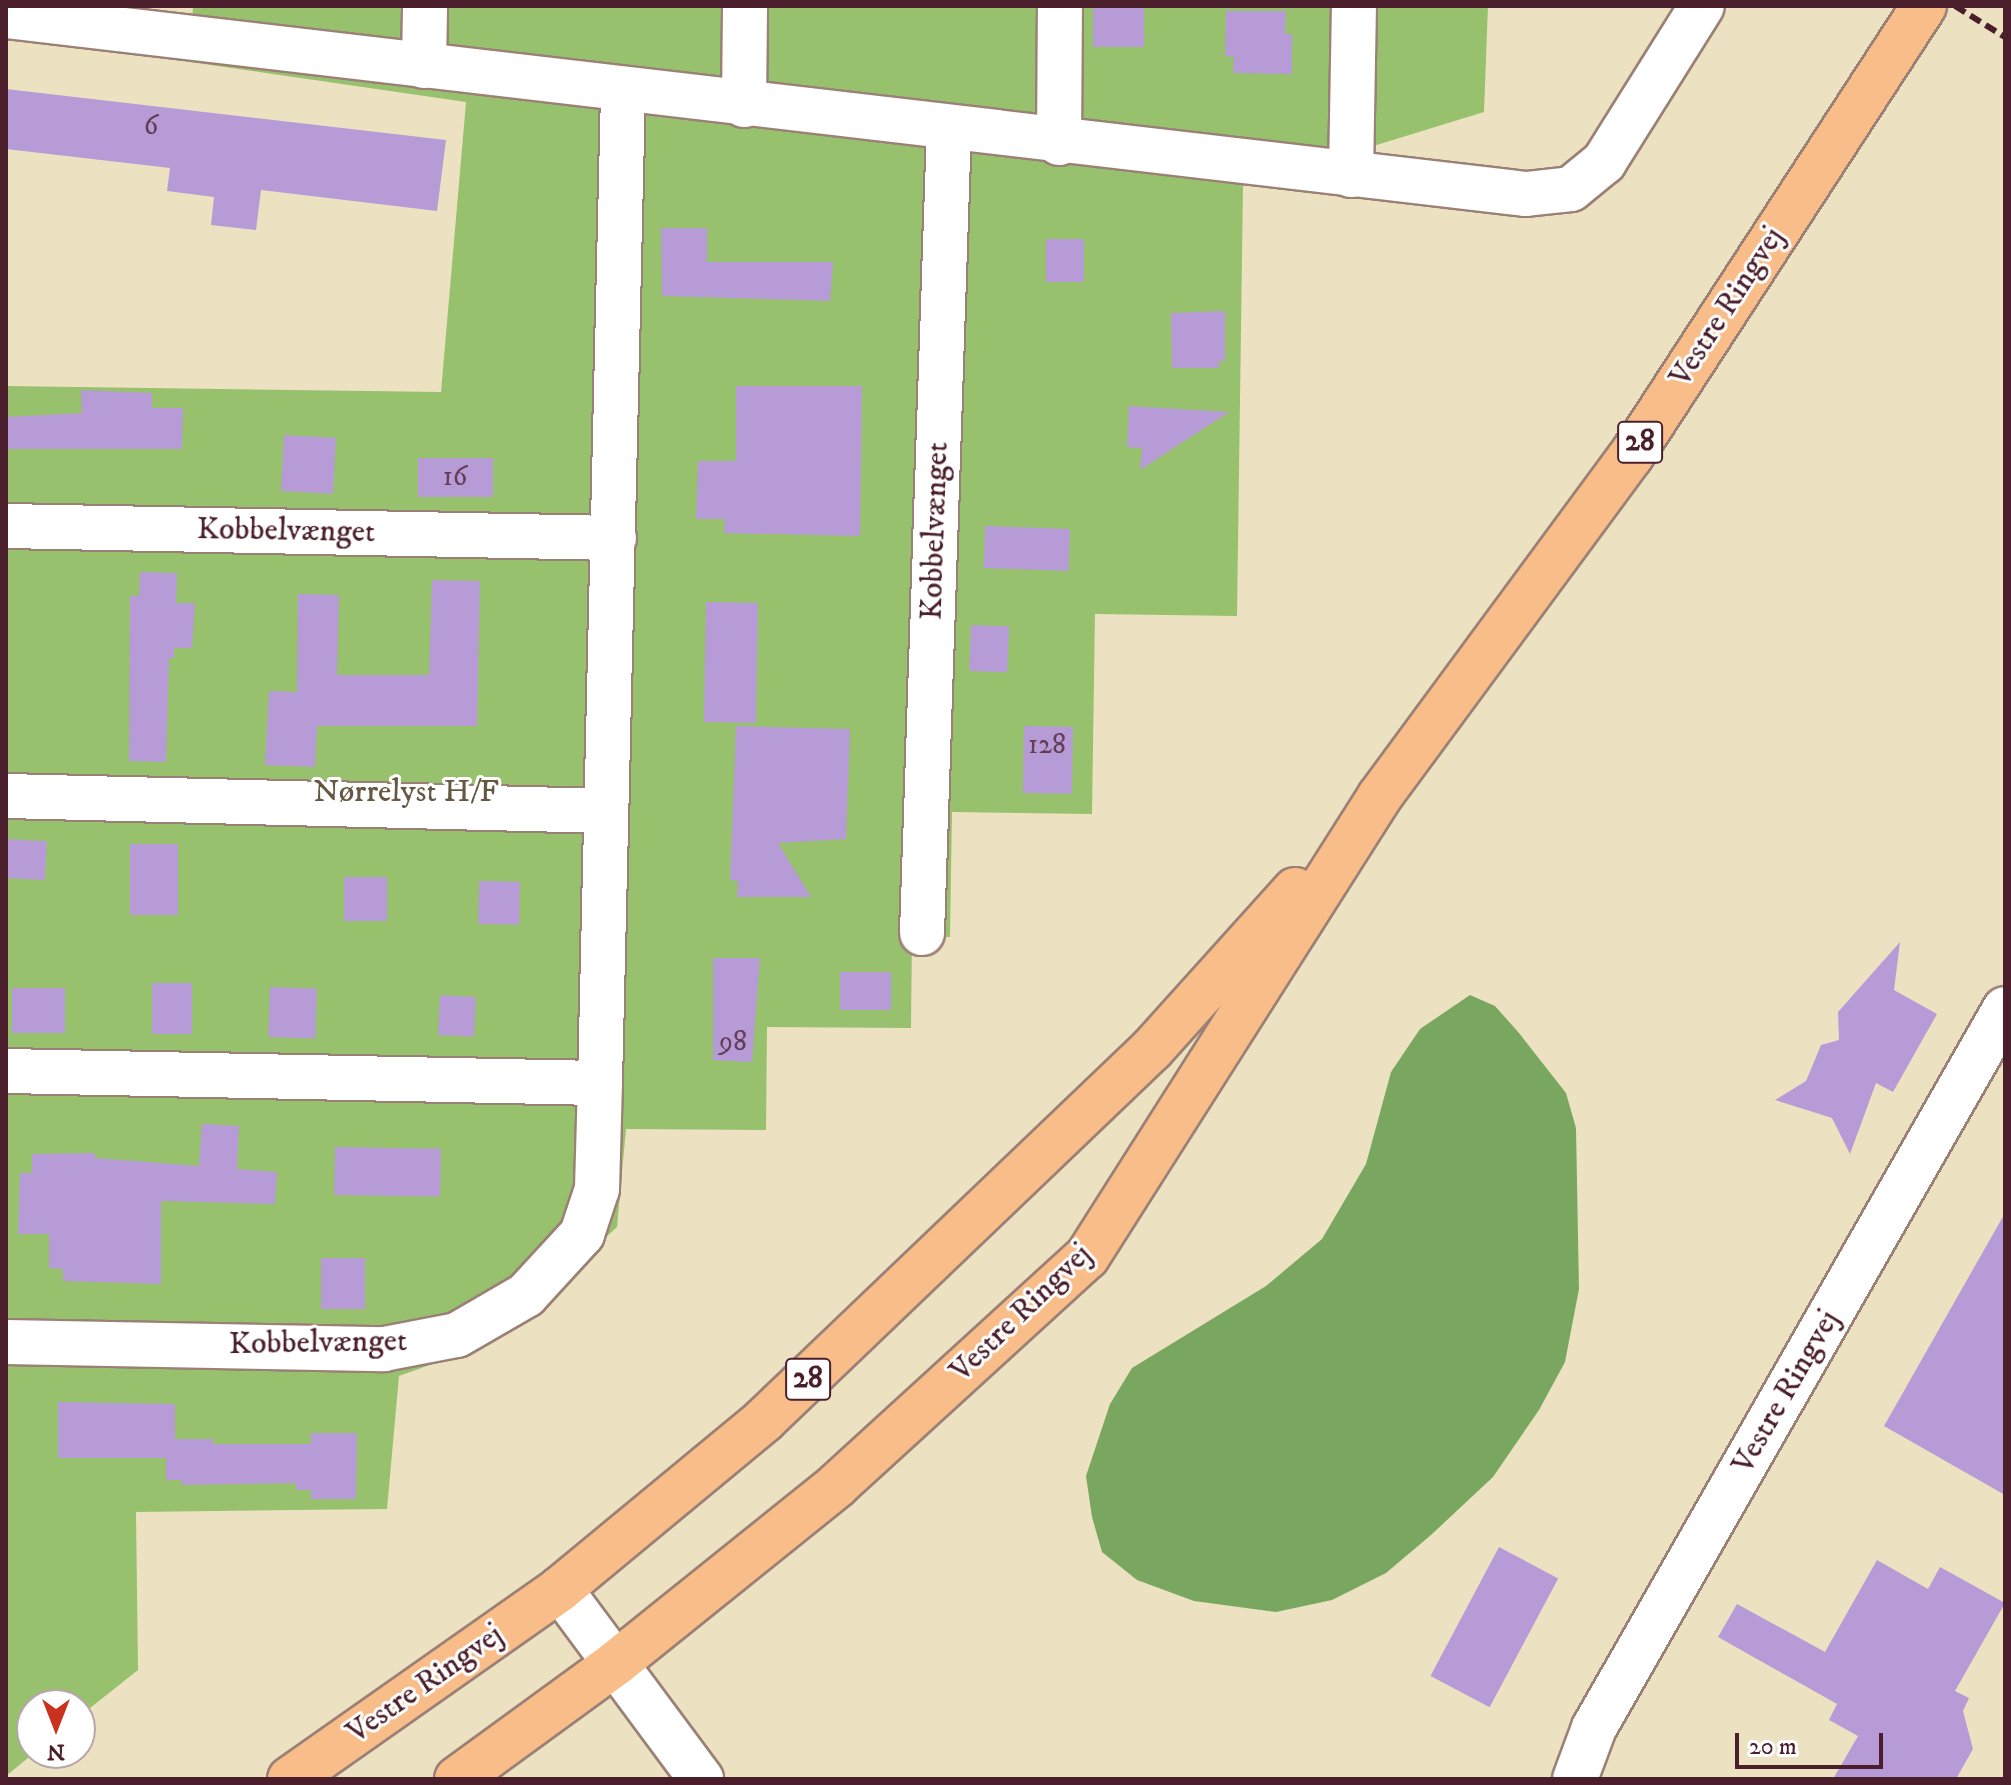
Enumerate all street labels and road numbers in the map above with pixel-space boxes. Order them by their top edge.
street label: Vestre Ringvej [1661,220,1793,394]
road number: 28 [1616,416,1664,468]
street label: Kobbelvænget [913,441,957,621]
street label: Kobbelvænget [196,510,376,552]
street label: Vestre Ringvej [942,1236,1100,1390]
street label: Vestre Ringvej [1724,1303,1848,1481]
street label: Kobbelvænget [228,1322,408,1364]
road number: 28 [784,1353,832,1405]
street label: Vestre Ringvej [339,1616,511,1752]

